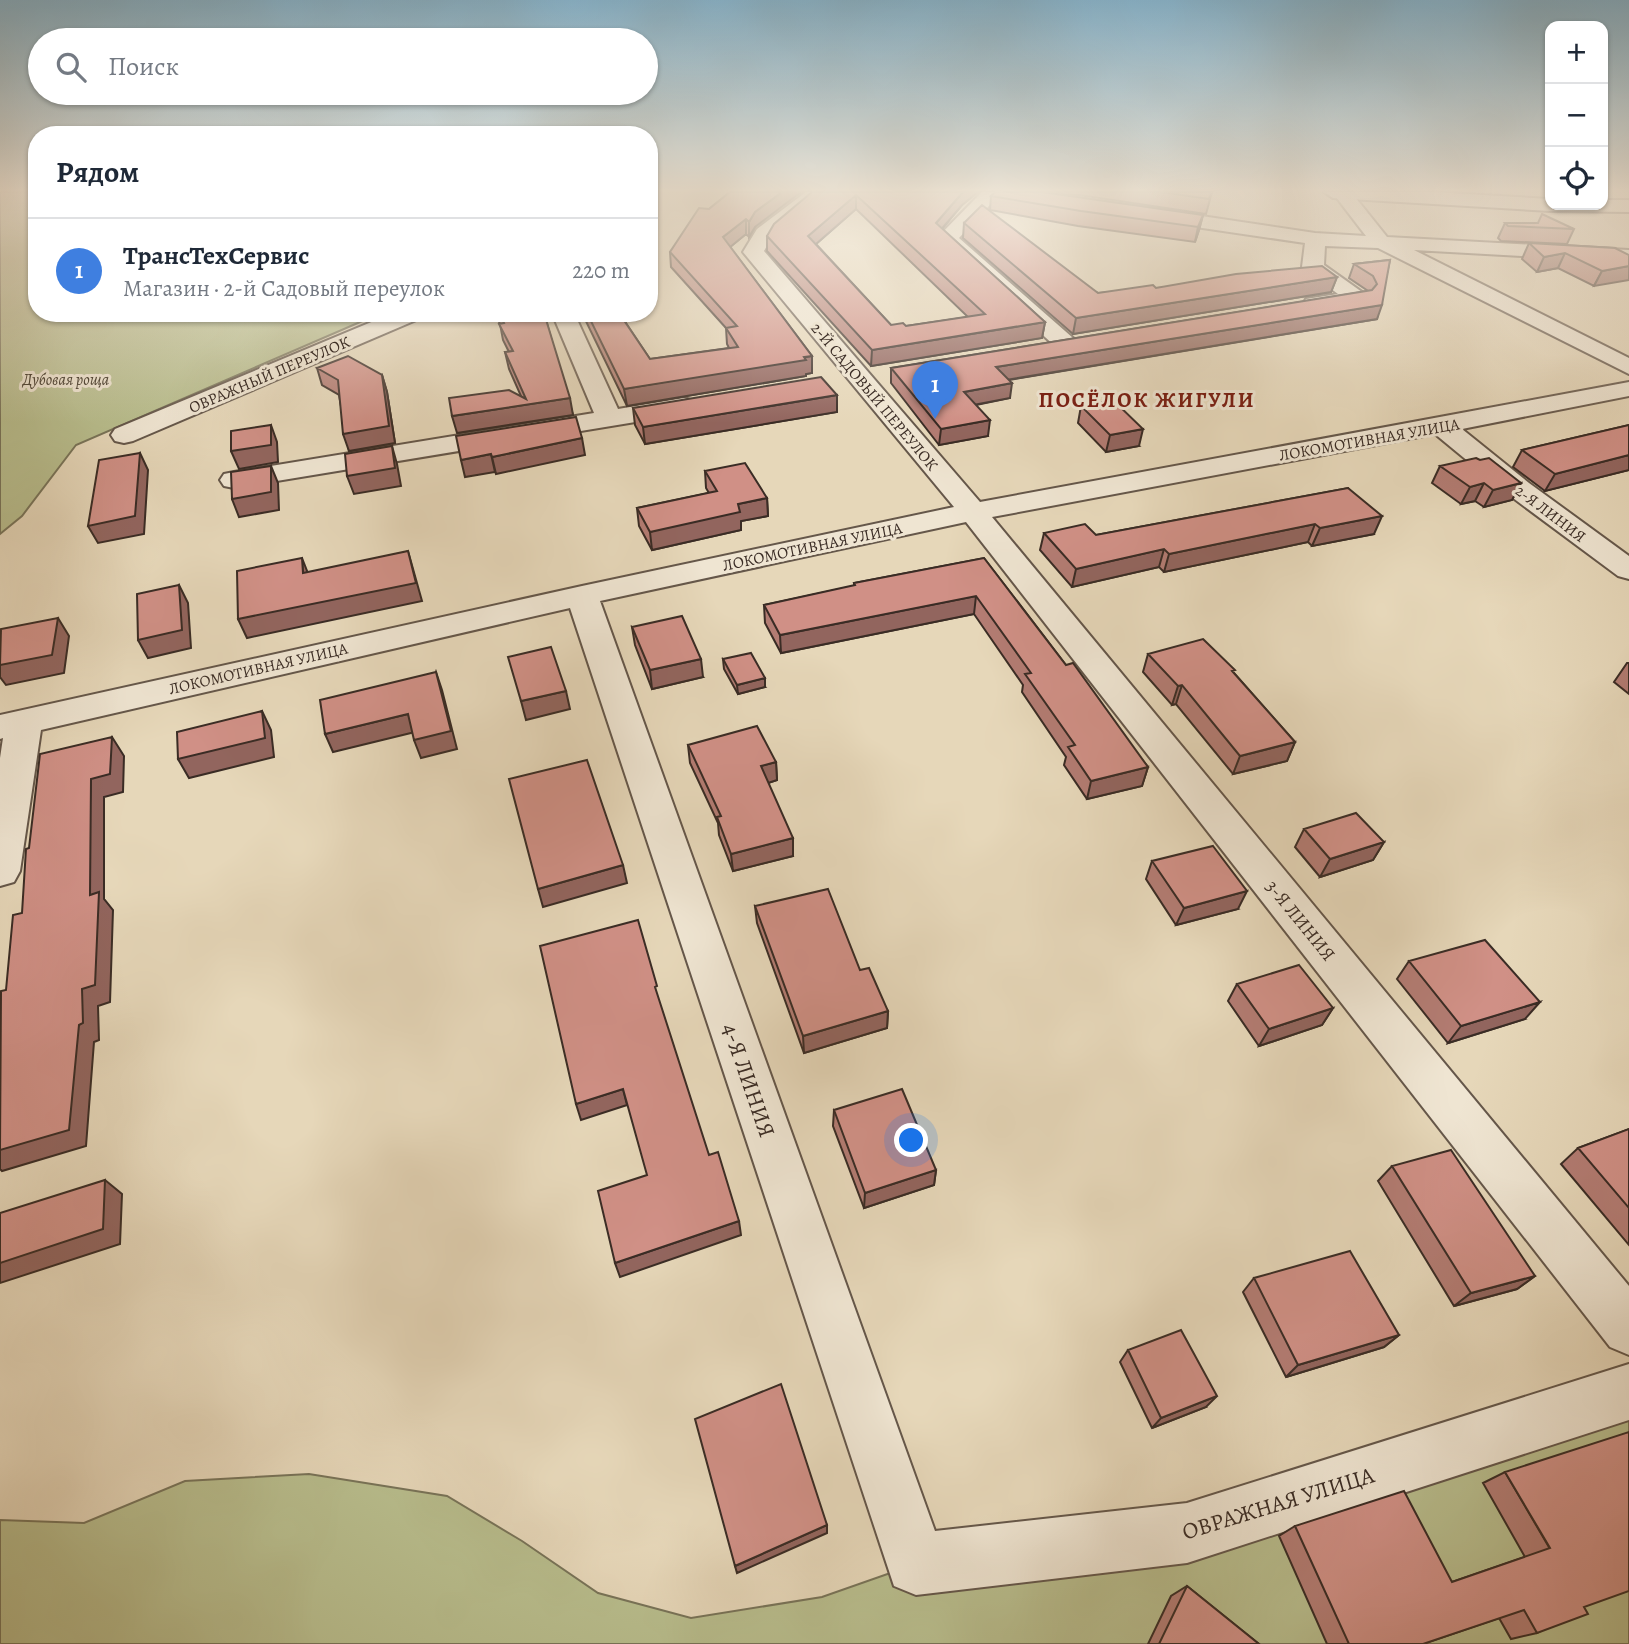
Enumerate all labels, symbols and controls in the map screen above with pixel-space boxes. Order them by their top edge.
map controls [1545,21,1608,210]
button: + [1545,21,1608,84]
search box [28,28,658,105]
icon: search [52,48,90,86]
text: Поиск [108,49,179,84]
button: − [1545,84,1608,147]
button: locate [1545,147,1608,210]
text: Рядом [56,152,139,192]
text: ТрансТехСервис [123,238,309,273]
text: 1 [75,255,83,286]
text: 220 m [572,255,630,286]
text: Магазин · 2-й Садовый переулок [123,273,445,304]
street label: 2-Й САДОВЫЙ ПЕРЕУЛОК [806,318,943,476]
street label: ОВРАЖНЫЙ ПЕРЕУЛОК [186,331,354,419]
pin: 1 [912,361,958,419]
park label: Дубовая роща [22,369,109,391]
district label: ПОСЁЛОК ЖИГУЛИ [1039,386,1255,414]
street label: ЛОКОМОТИВНАЯ УЛИЦА [1277,413,1462,467]
street label: 2-Я ЛИНИЯ [1511,480,1590,548]
street label: ЛОКОМОТИВНАЯ УЛИЦА [720,517,905,577]
street label: ЛОКОМОТИВНАЯ УЛИЦА [167,638,351,700]
street label: 3-Я ЛИНИЯ [1259,875,1341,967]
street label: 4-Я ЛИНИЯ [715,1019,783,1141]
your location [894,1123,928,1157]
street label: ОВРАЖНАЯ УЛИЦА [1178,1459,1379,1547]

